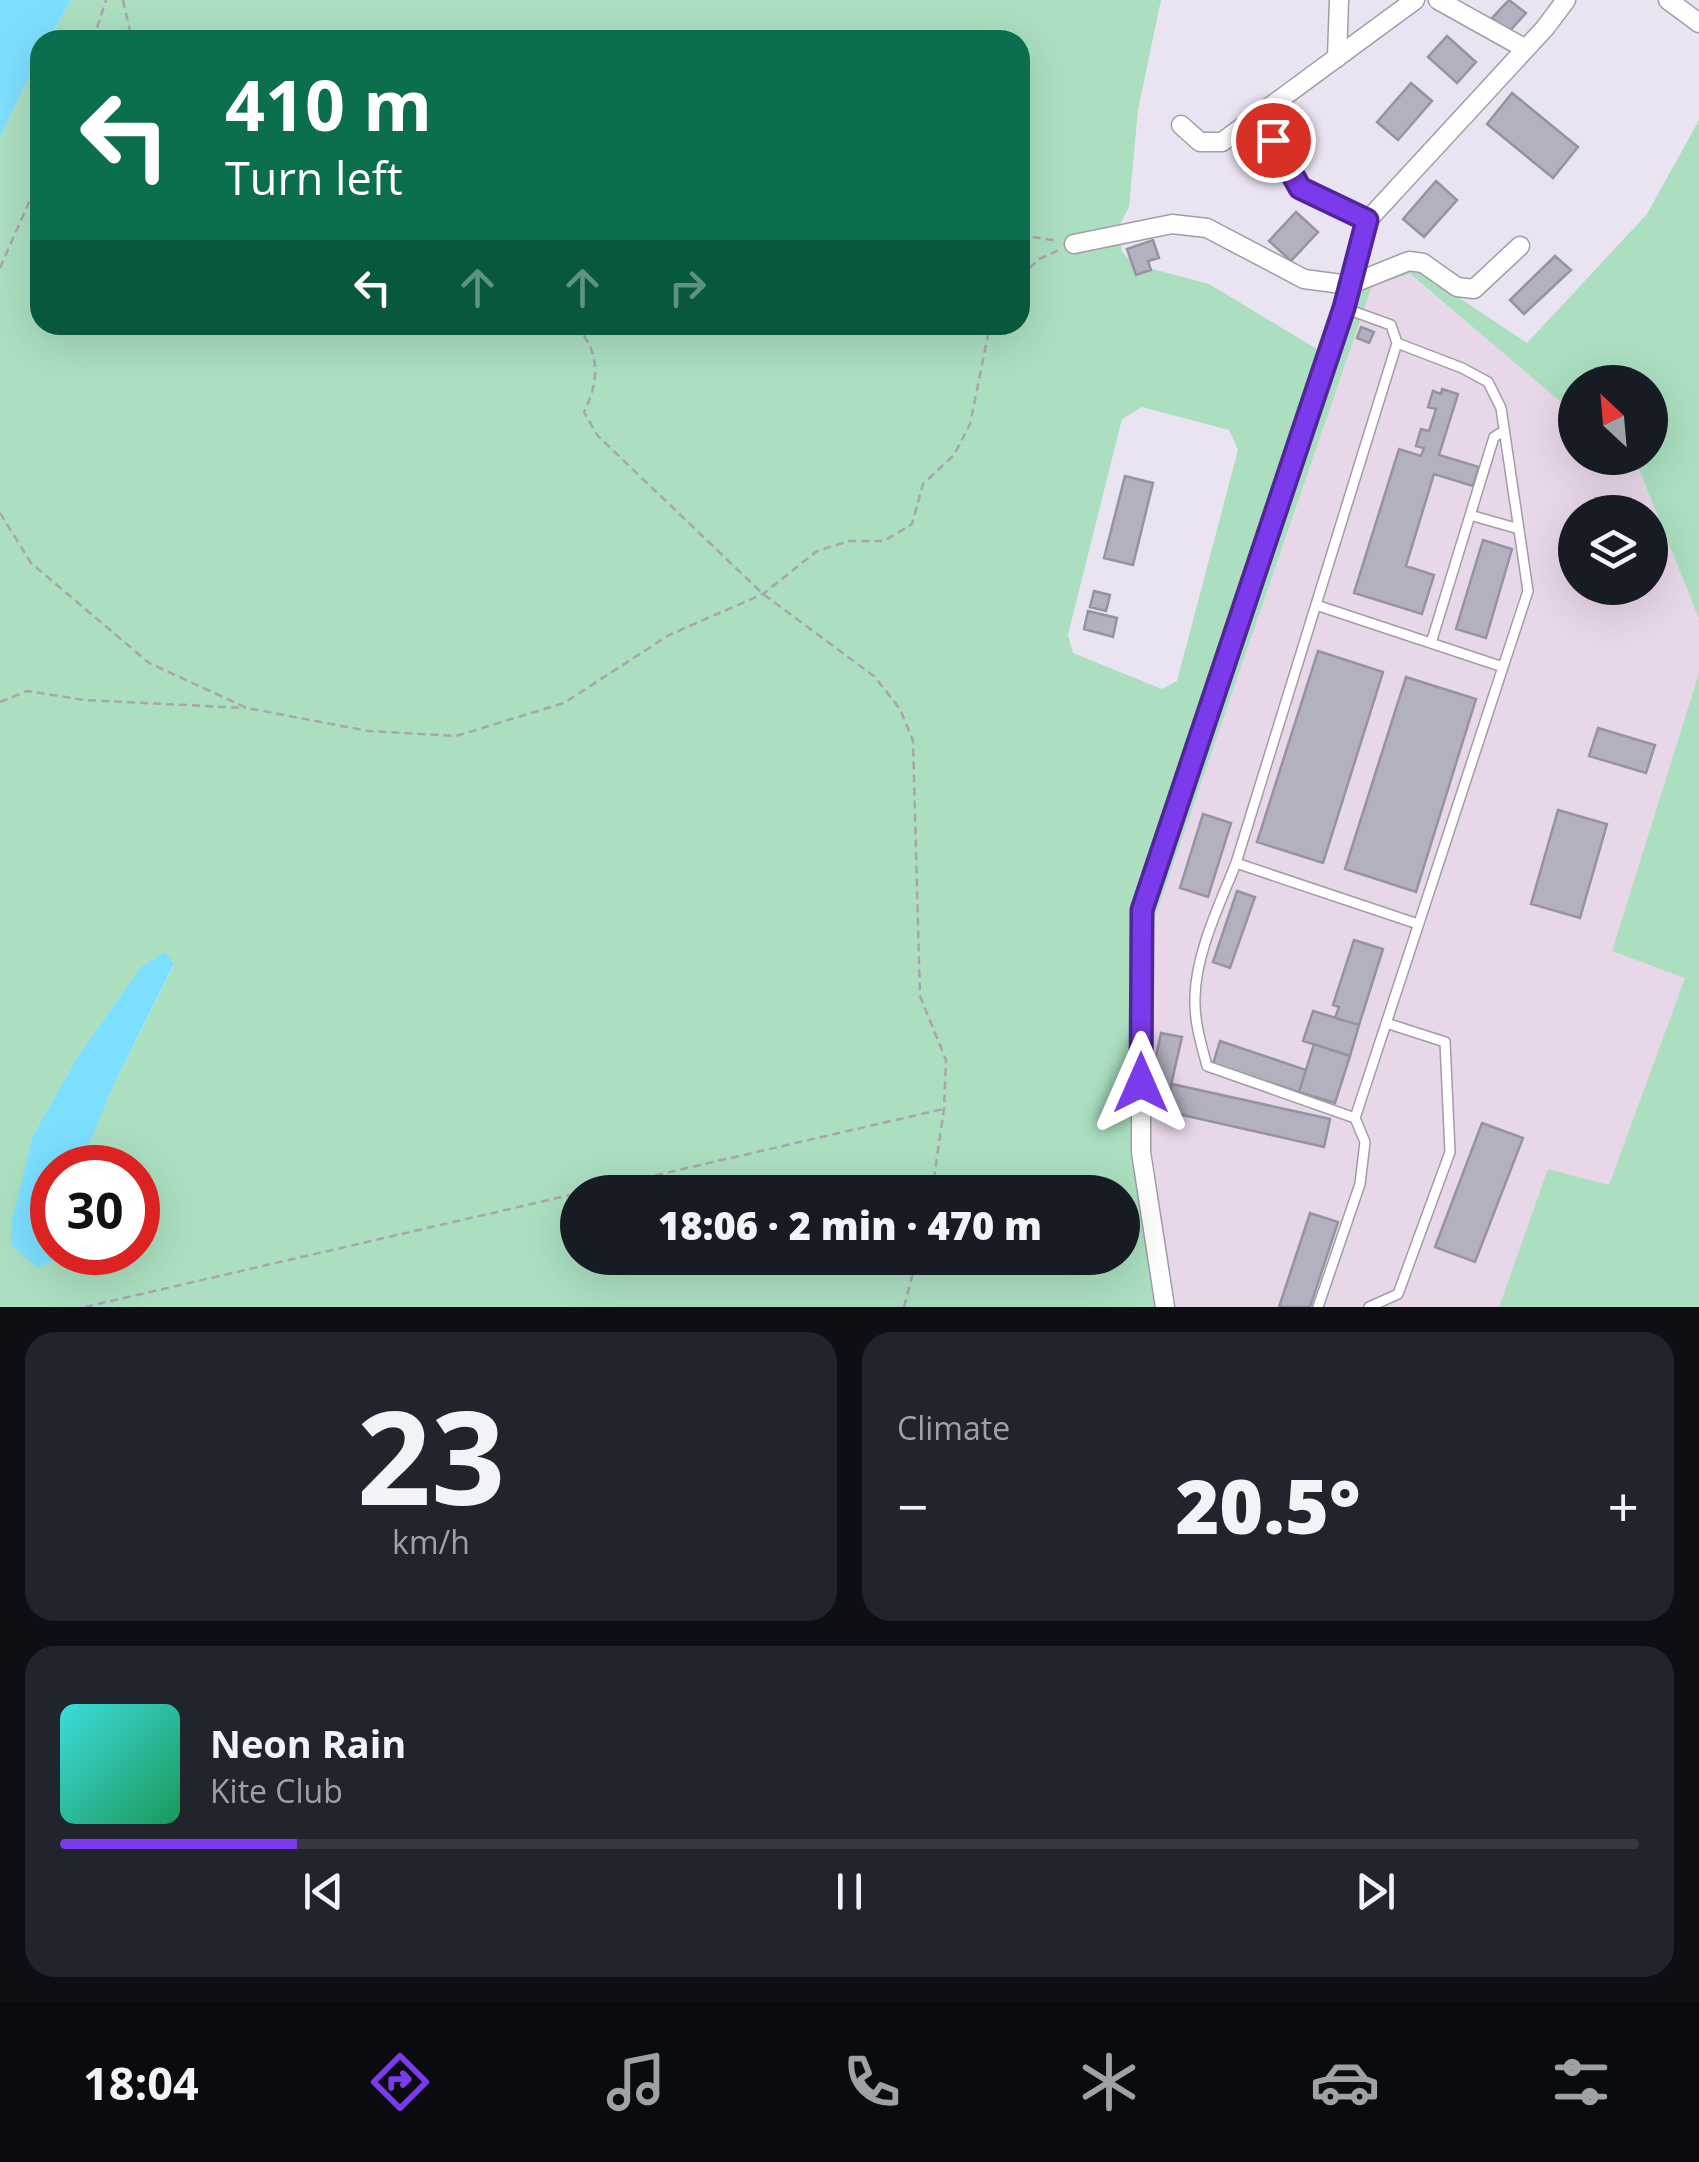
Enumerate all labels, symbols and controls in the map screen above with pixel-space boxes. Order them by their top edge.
text: 410 m [225,56,432,152]
icon: left [60,70,190,200]
pin [1231,98,1316,183]
icon: arrive [1246,113,1301,168]
text: Turn left [225,147,403,208]
icon: left [345,260,400,315]
icon: ahead [450,260,505,315]
icon: ahead [555,260,610,315]
icon: right [660,260,715,315]
north arrow [1558,365,1668,475]
map controls [1558,365,1668,605]
button: layers [1558,495,1668,605]
position arrow [1089,1031,1193,1135]
speed limit sign: 30 [30,1145,160,1275]
text: 18:06 · 2 min · 470 m [658,1199,1042,1251]
text: 23 [357,1366,505,1543]
text: Climate [897,1406,1010,1449]
text: 20.5° [1175,1454,1361,1556]
text: − [897,1468,928,1543]
text: + [1608,1468,1639,1543]
text: km/h [392,1520,470,1563]
text: Neon Rain [210,1717,406,1769]
text: Kite Club [210,1769,343,1812]
icon: previous [296,1864,351,1919]
icon: pause [822,1864,877,1919]
icon: next [1348,1864,1403,1919]
icon: directions [365,2047,435,2117]
icon: music [601,2047,671,2117]
icon: phone [837,2047,907,2117]
icon: climate [1074,2047,1144,2117]
icon: car [1310,2047,1380,2117]
icon: filters [1546,2047,1616,2117]
text: 18:04 [83,2052,199,2113]

